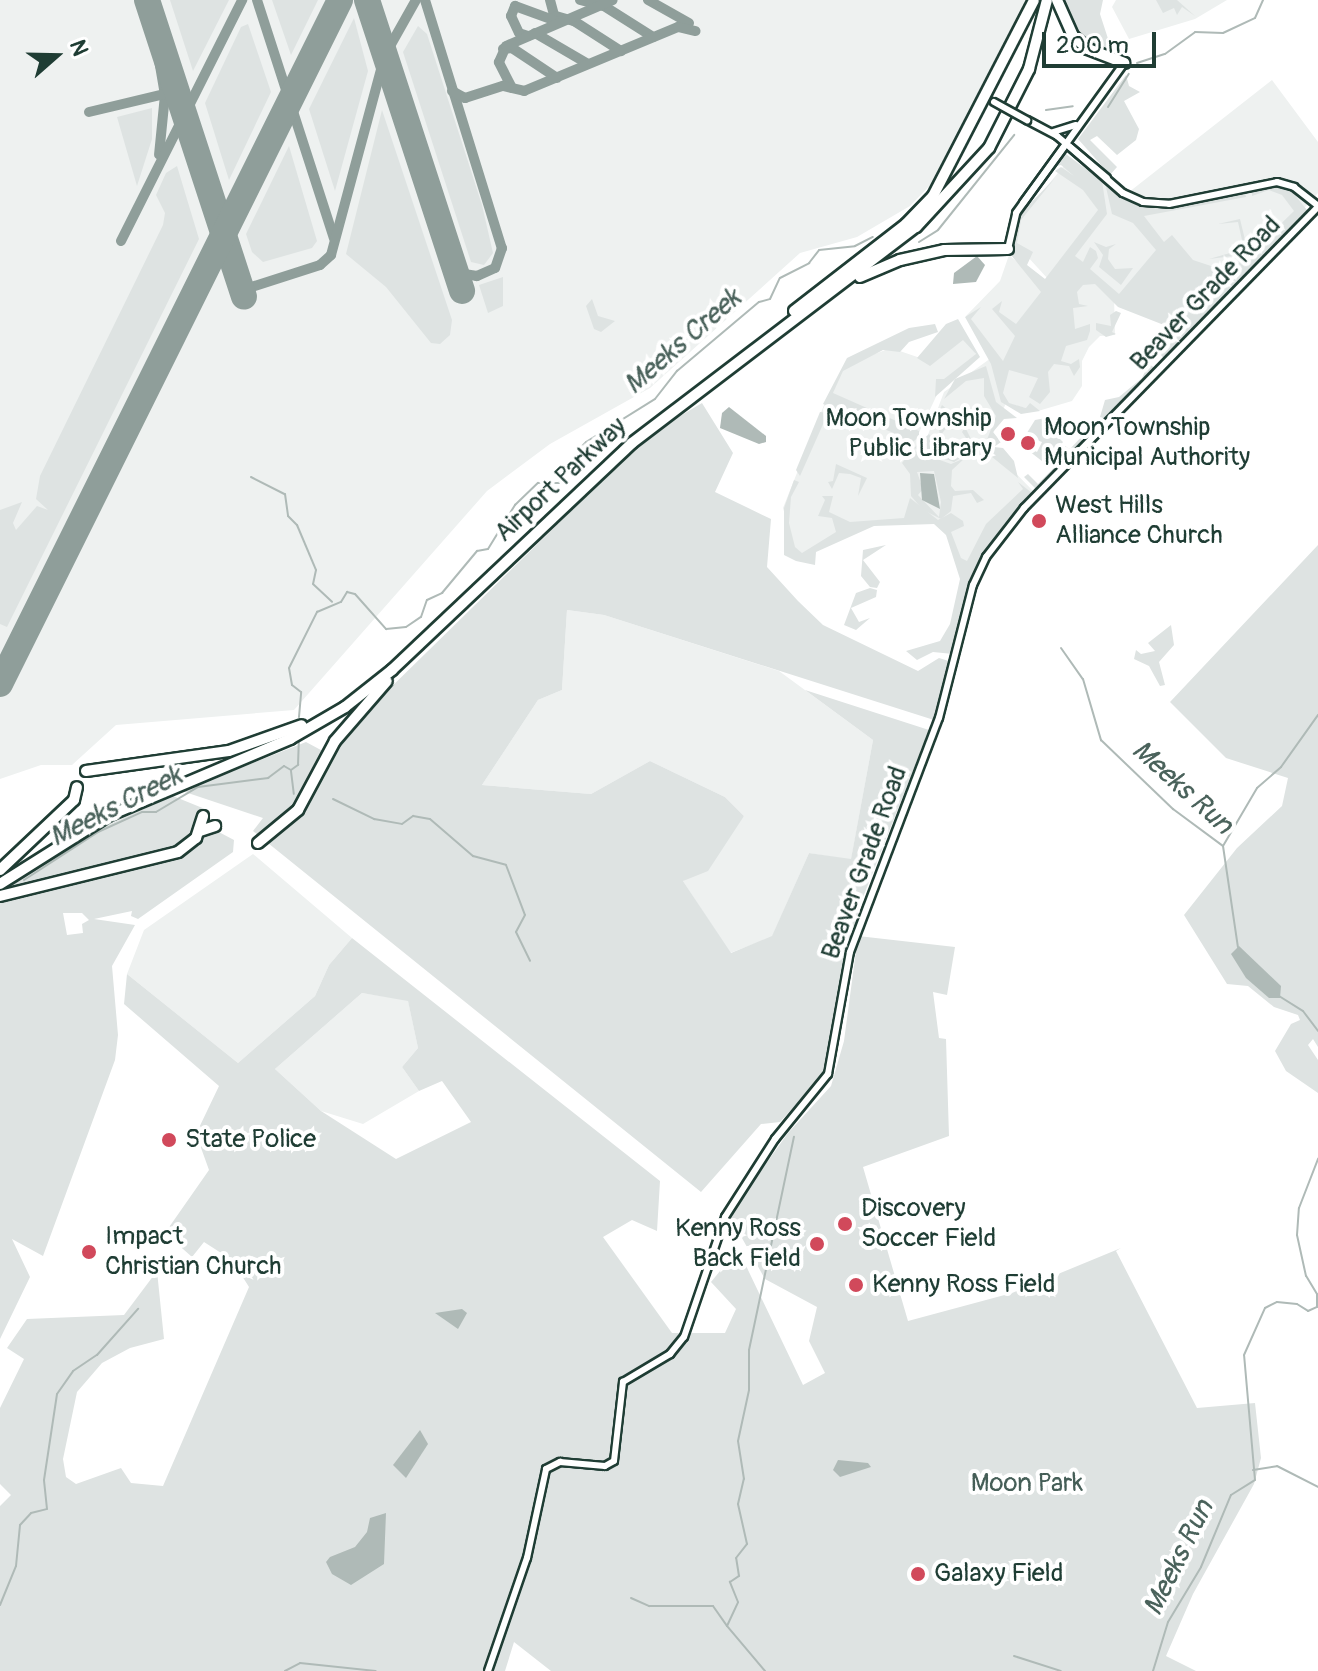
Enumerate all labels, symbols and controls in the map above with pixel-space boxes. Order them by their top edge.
north arrow [16,16,96,96]
scale bar [1046,16,1160,66]
text: 200 m [1056,31,1129,60]
text: N [63,36,94,60]
street label: Beaver Grade Road [1124,210,1288,378]
water label: Meeks Creek [618,282,748,402]
place label: Moon Township Public Library [826,403,992,464]
street label: Airport Parkway [489,411,633,549]
place label: Moon Township Municipal Authority [1044,412,1250,474]
marker: Moon Township Public Library [999,425,1017,443]
marker: Moon Township Municipal Authority [1019,434,1037,452]
place label: West Hills Alliance Church [1055,490,1223,552]
marker: West Hills Alliance Church [1030,512,1048,530]
water label: Meeks Run [1125,734,1239,842]
water label: Meeks Creek [44,759,188,855]
street label: Beaver Grade Road [816,762,914,964]
place label: State Police [185,1124,316,1156]
marker: State Police [160,1131,178,1149]
place label: Discovery Soccer Field [861,1193,996,1254]
place label: Kenny Ross Back Field [675,1213,801,1274]
marker: Discovery Soccer Field [836,1215,854,1233]
place label: Impact Christian Church [105,1221,282,1282]
marker: Kenny Ross Back Field [808,1235,826,1253]
marker: Impact Christian Church [80,1243,98,1261]
place label: Kenny Ross Field [872,1269,1056,1301]
marker: Kenny Ross Field [847,1276,865,1294]
park label: Moon Park [971,1468,1083,1500]
water label: Meeks Run [1137,1495,1221,1621]
place label: Galaxy Field [934,1558,1063,1590]
marker: Galaxy Field [909,1565,927,1583]

